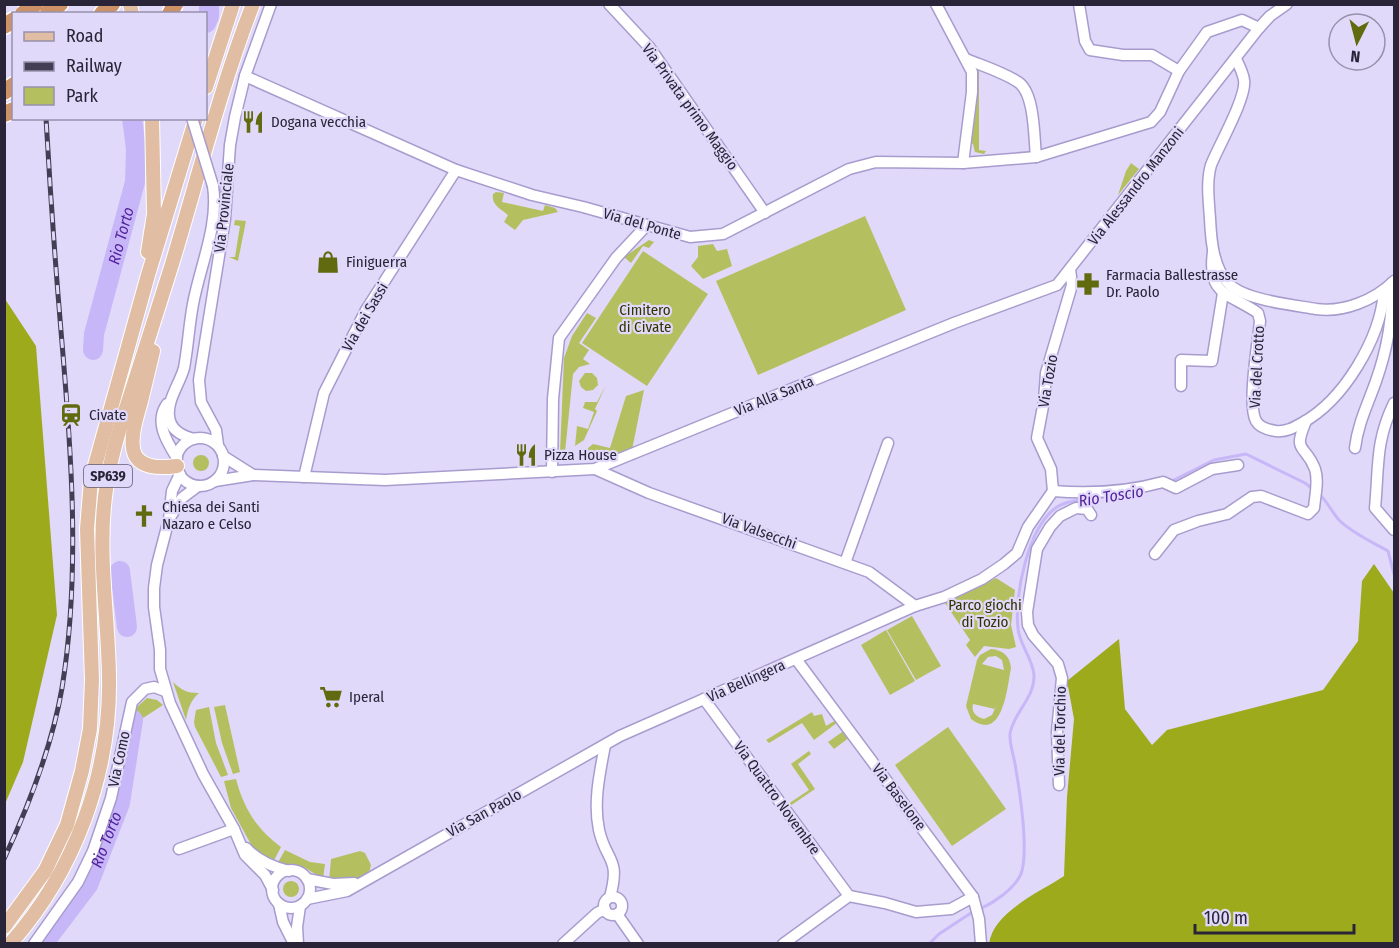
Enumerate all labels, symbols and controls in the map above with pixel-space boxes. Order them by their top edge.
legend [12,12,207,120]
north arrow [1327,12,1387,72]
text: Road [66,25,103,47]
street label: Via Privata primo Maggio [638,40,742,174]
text: N [1350,46,1361,66]
text: Railway [66,55,122,77]
text: Park [66,85,99,107]
restaurant icon: Dogana vecchia [240,109,266,135]
place label: Dogana vecchia [271,113,366,131]
street label: Via Alessandro Manzoni [1084,123,1188,249]
street label: Via Provinciale [210,163,238,253]
street label: Via del Ponte [601,204,683,244]
water label: Rio Torto [104,205,137,266]
shop icon: Finiguerra [315,249,341,275]
place label: Finiguerra [346,253,407,271]
place label: Farmacia Ballestrasse Dr. Paolo [1106,266,1238,301]
pharmacy icon: Farmacia Ballestrasse Dr. Paolo [1075,271,1101,297]
street label: Via dei Sassi [338,280,392,354]
park label: Cimitero di Civate [619,301,671,336]
street label: Via del Crotto [1246,325,1268,409]
street label: Via Tozio [1034,353,1062,409]
street label: Via Alla Santa [732,372,816,420]
station icon: Civate [58,402,84,428]
place label: Civate [89,406,126,424]
restaurant icon: Pizza House [513,442,539,468]
place label: Pizza House [544,446,617,464]
road number: SP639 [84,465,132,487]
water label: Rio Toscio [1077,481,1145,511]
place label: Chiesa dei Santi Nazaro e Celso [162,498,260,533]
church icon: Chiesa dei Santi Nazaro e Celso [131,503,157,529]
street label: Via Valsecchi [719,509,799,553]
park label: Parco giochi di Tozio [948,596,1022,631]
street label: Via Bellingera [704,656,788,706]
supermarket icon: Iperal [318,684,344,710]
street label: Via del Torchio [1050,686,1070,776]
place label: Iperal [349,688,384,706]
street label: Via Como [104,729,134,789]
street label: Via Quattro Novembre [730,738,824,858]
street label: Via Baselone [868,760,930,834]
street label: Via San Paolo [444,785,525,841]
water label: Rio Torto [86,809,125,870]
scale bar [1195,897,1354,935]
text: 100 m [1204,907,1248,929]

